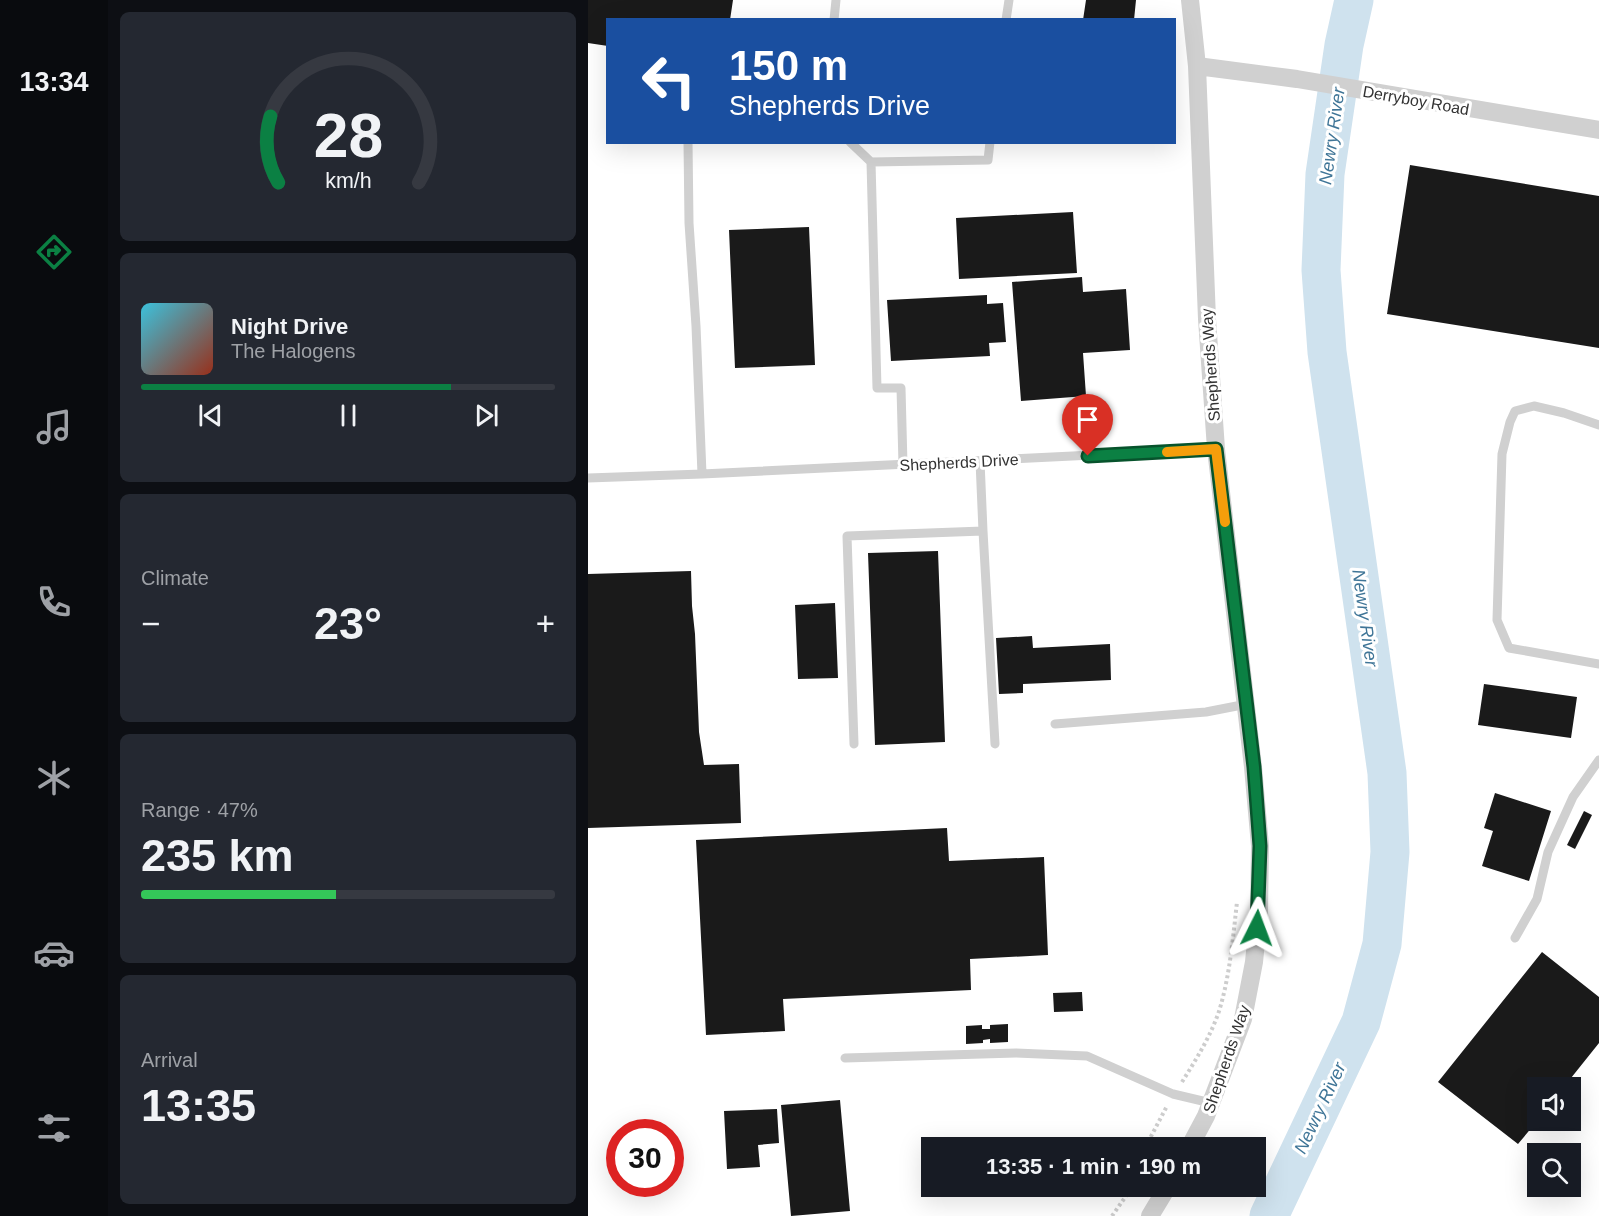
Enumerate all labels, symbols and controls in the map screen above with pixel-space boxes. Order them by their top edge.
icon: left [630,42,708,120]
text: 150 m [729,42,848,89]
text: 13:34 [19,67,89,97]
street label: Derryboy Road [1361,83,1470,118]
water label: Newry River [1315,85,1349,186]
text: Shepherds Drive [729,91,930,121]
text: 28 [313,102,383,171]
text: km/h [325,170,371,194]
icon: directions [33,231,75,273]
street label: Shepherds Way [1198,308,1223,422]
text: Night Drive [231,314,348,339]
text: The Halogens [231,340,356,362]
pin [1062,394,1113,456]
icon: previous [194,399,227,432]
icon: pause [332,399,365,432]
icon: next [470,399,503,432]
icon: arrive [1071,403,1104,436]
icon: music [33,406,75,448]
street label: Shepherds Drive [899,451,1019,474]
text: Climate [141,567,209,589]
water label: Newry River [1348,568,1382,669]
icon: phone [33,581,75,623]
text: 23° [314,598,382,649]
text: − [141,605,160,642]
text: + [536,605,555,642]
icon: climate [33,757,75,799]
text: Range · 47% [141,799,258,821]
text: 235 km [141,830,294,881]
position arrow [1225,896,1289,960]
icon: car [33,932,75,974]
street label: Shepherds Way [1200,1003,1253,1115]
text: Arrival [141,1049,198,1071]
water label: Newry River [1290,1058,1350,1157]
map controls [1527,1077,1581,1197]
button: sound [1527,1077,1581,1131]
text: 13:35 [141,1080,256,1131]
icon: filters [33,1107,75,1149]
speed limit sign: 30 [606,1119,684,1197]
button: search [1527,1143,1581,1197]
text: 13:35 · 1 min · 190 m [986,1154,1201,1179]

